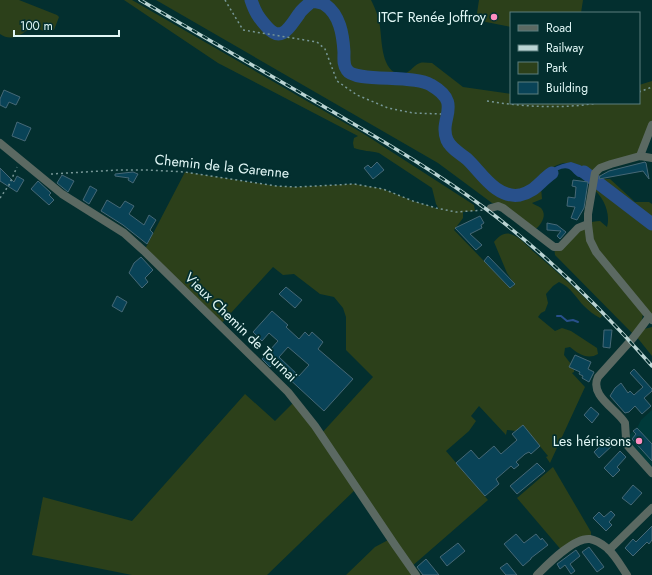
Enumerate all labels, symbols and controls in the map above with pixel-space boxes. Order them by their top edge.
place label: ITCF Renée Joffroy [378,7,487,27]
scale bar [14,12,119,38]
marker: ITCF Renée Joffroy [489,12,499,22]
legend [510,12,640,104]
text: 100 m [20,17,53,35]
text: Road [546,19,572,37]
text: Railway [546,39,584,57]
text: Park [546,59,568,77]
text: Building [546,79,588,97]
street label: Chemin de la Garenne [154,149,290,183]
street label: Vieux Chemin de Tournai [180,268,302,386]
place label: Les hérissons [553,431,631,451]
marker: Les hérissons [634,436,644,446]

